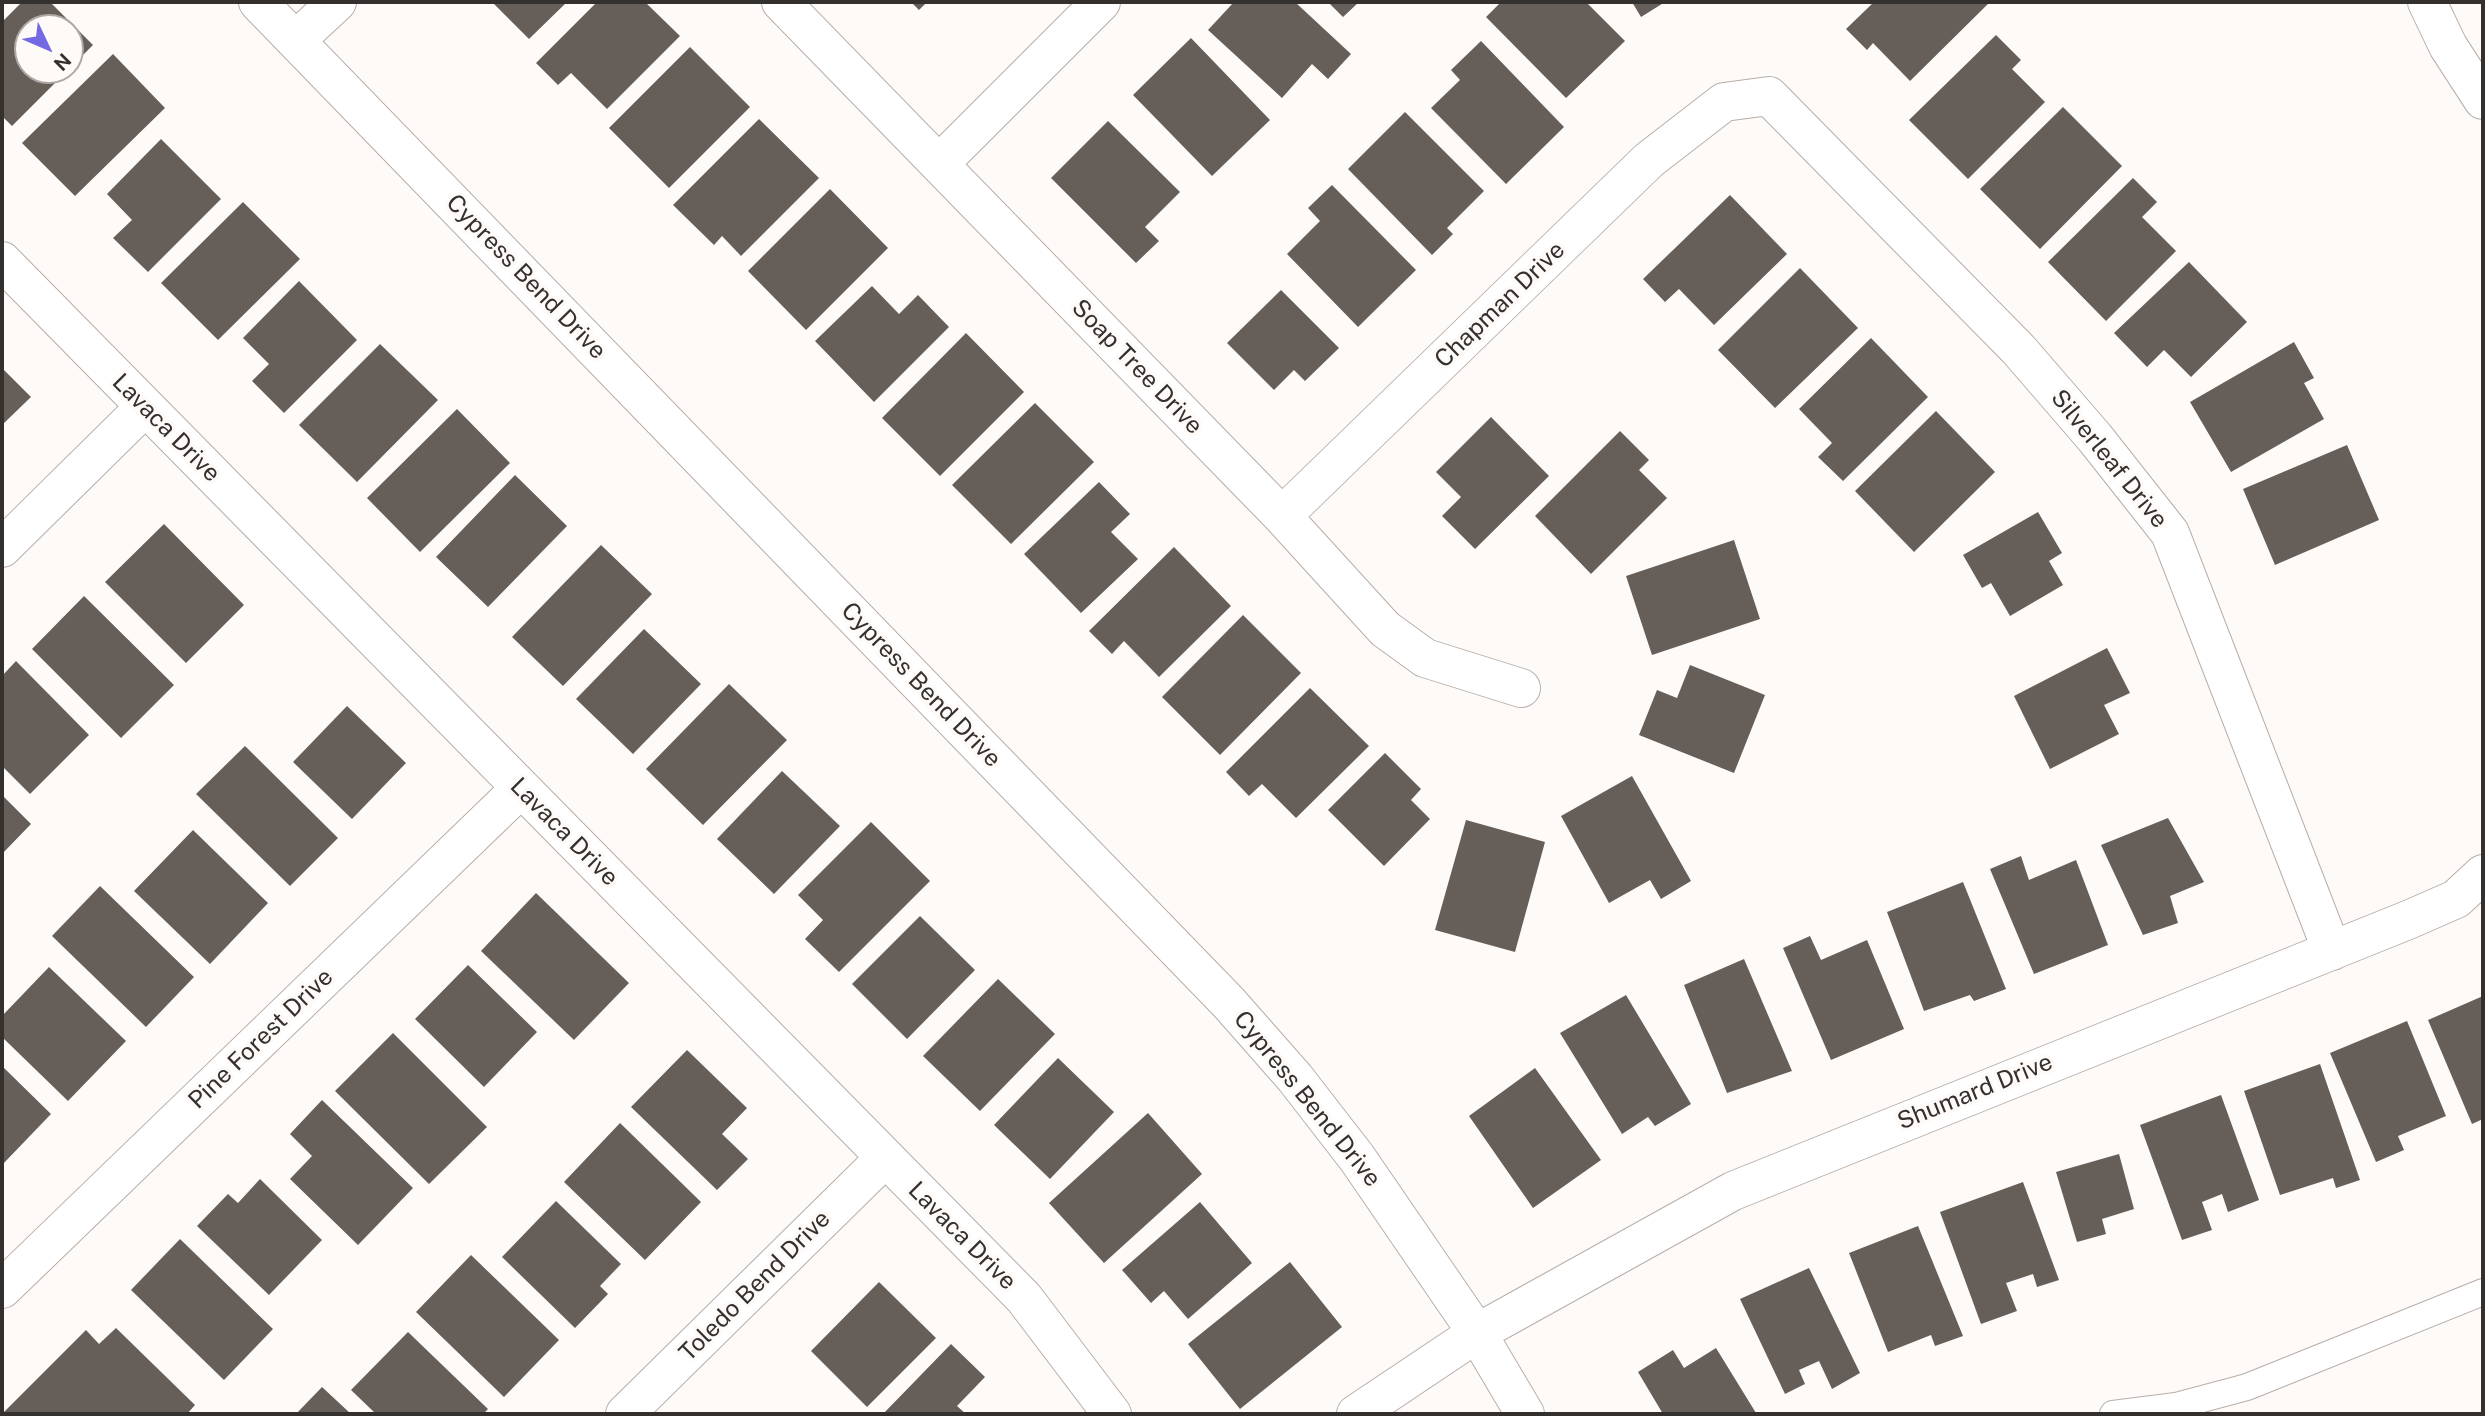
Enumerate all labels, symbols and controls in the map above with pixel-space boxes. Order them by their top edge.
north arrow [14,14,84,84]
text: N [50,49,76,75]
street label: Cypress Bend Drive [440,189,612,365]
street label: Chapman Drive [1429,236,1571,374]
street label: Soap Tree Drive [1066,294,1208,440]
street label: Lavaca Drive [106,368,226,488]
street label: Silverleaf Drive [2044,384,2174,534]
street label: Cypress Bend Drive [835,597,1007,773]
street label: Lavaca Drive [504,772,624,892]
street label: Pine Forest Drive [183,963,339,1115]
street label: Cypress Bend Drive [1227,1005,1387,1193]
street label: Shumard Drive [1893,1048,2057,1136]
street label: Lavaca Drive [902,1176,1022,1296]
street label: Toledo Bend Drive [674,1205,836,1367]

